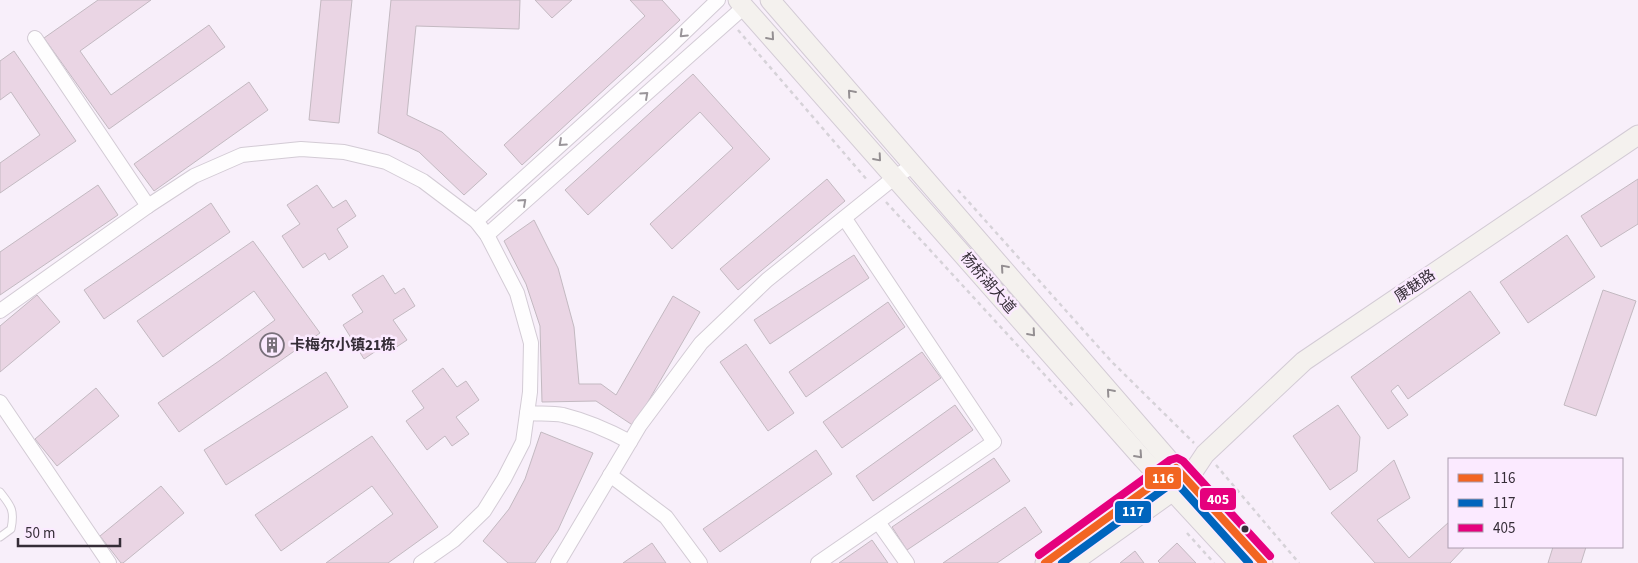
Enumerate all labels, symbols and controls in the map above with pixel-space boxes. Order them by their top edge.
one-way arrow [679,28,688,37]
one-way arrow [765,31,774,40]
one-way arrow [848,90,857,99]
one-way arrow [639,91,648,100]
one-way arrow [559,137,568,146]
one-way arrow [872,153,881,162]
one-way arrow [518,199,527,208]
street label: 杨桥湖大道 [955,248,1021,318]
one-way arrow [1001,265,1010,274]
street label: 康魅路 [1390,265,1440,307]
one-way arrow [1026,327,1035,336]
building icon: 卡梅尔小镇21栋 [259,332,285,358]
place label: 卡梅尔小镇21栋 [290,335,396,356]
one-way arrow [1107,388,1116,397]
one-way arrow [1134,449,1143,458]
legend [1448,458,1623,548]
line badge: 116 [1144,466,1182,490]
text: 116 [1493,468,1515,489]
text: 116 [1152,469,1174,489]
line badge: 405 [1199,487,1237,511]
text: 405 [1207,490,1229,510]
text: 117 [1493,493,1515,514]
line badge: 117 [1114,500,1152,524]
text: 117 [1122,502,1144,522]
scale bar [18,516,120,548]
text: 405 [1493,518,1515,539]
text: 50 m [25,523,55,544]
unlabelled marker [1240,524,1250,534]

